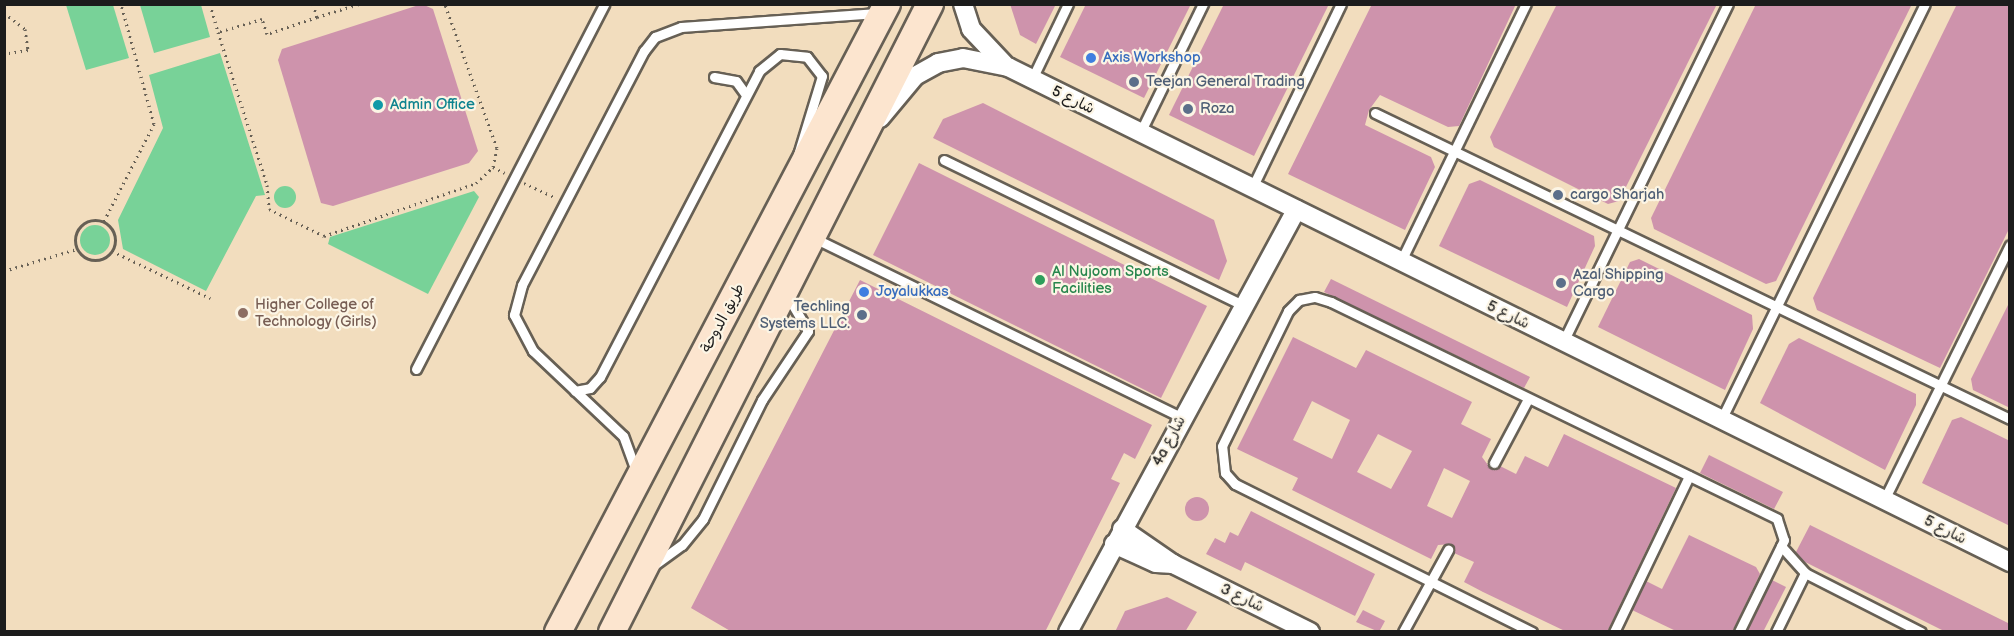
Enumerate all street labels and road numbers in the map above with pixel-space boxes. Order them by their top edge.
street label: شارع 5 [1049,82,1097,118]
street label: طريق الدوحة [697,280,749,356]
street label: شارع 5 [1484,297,1532,333]
street label: 4a شارع [1148,413,1190,469]
street label: شارع 5 [1921,512,1969,548]
street label: شارع 3 [1218,580,1266,616]

